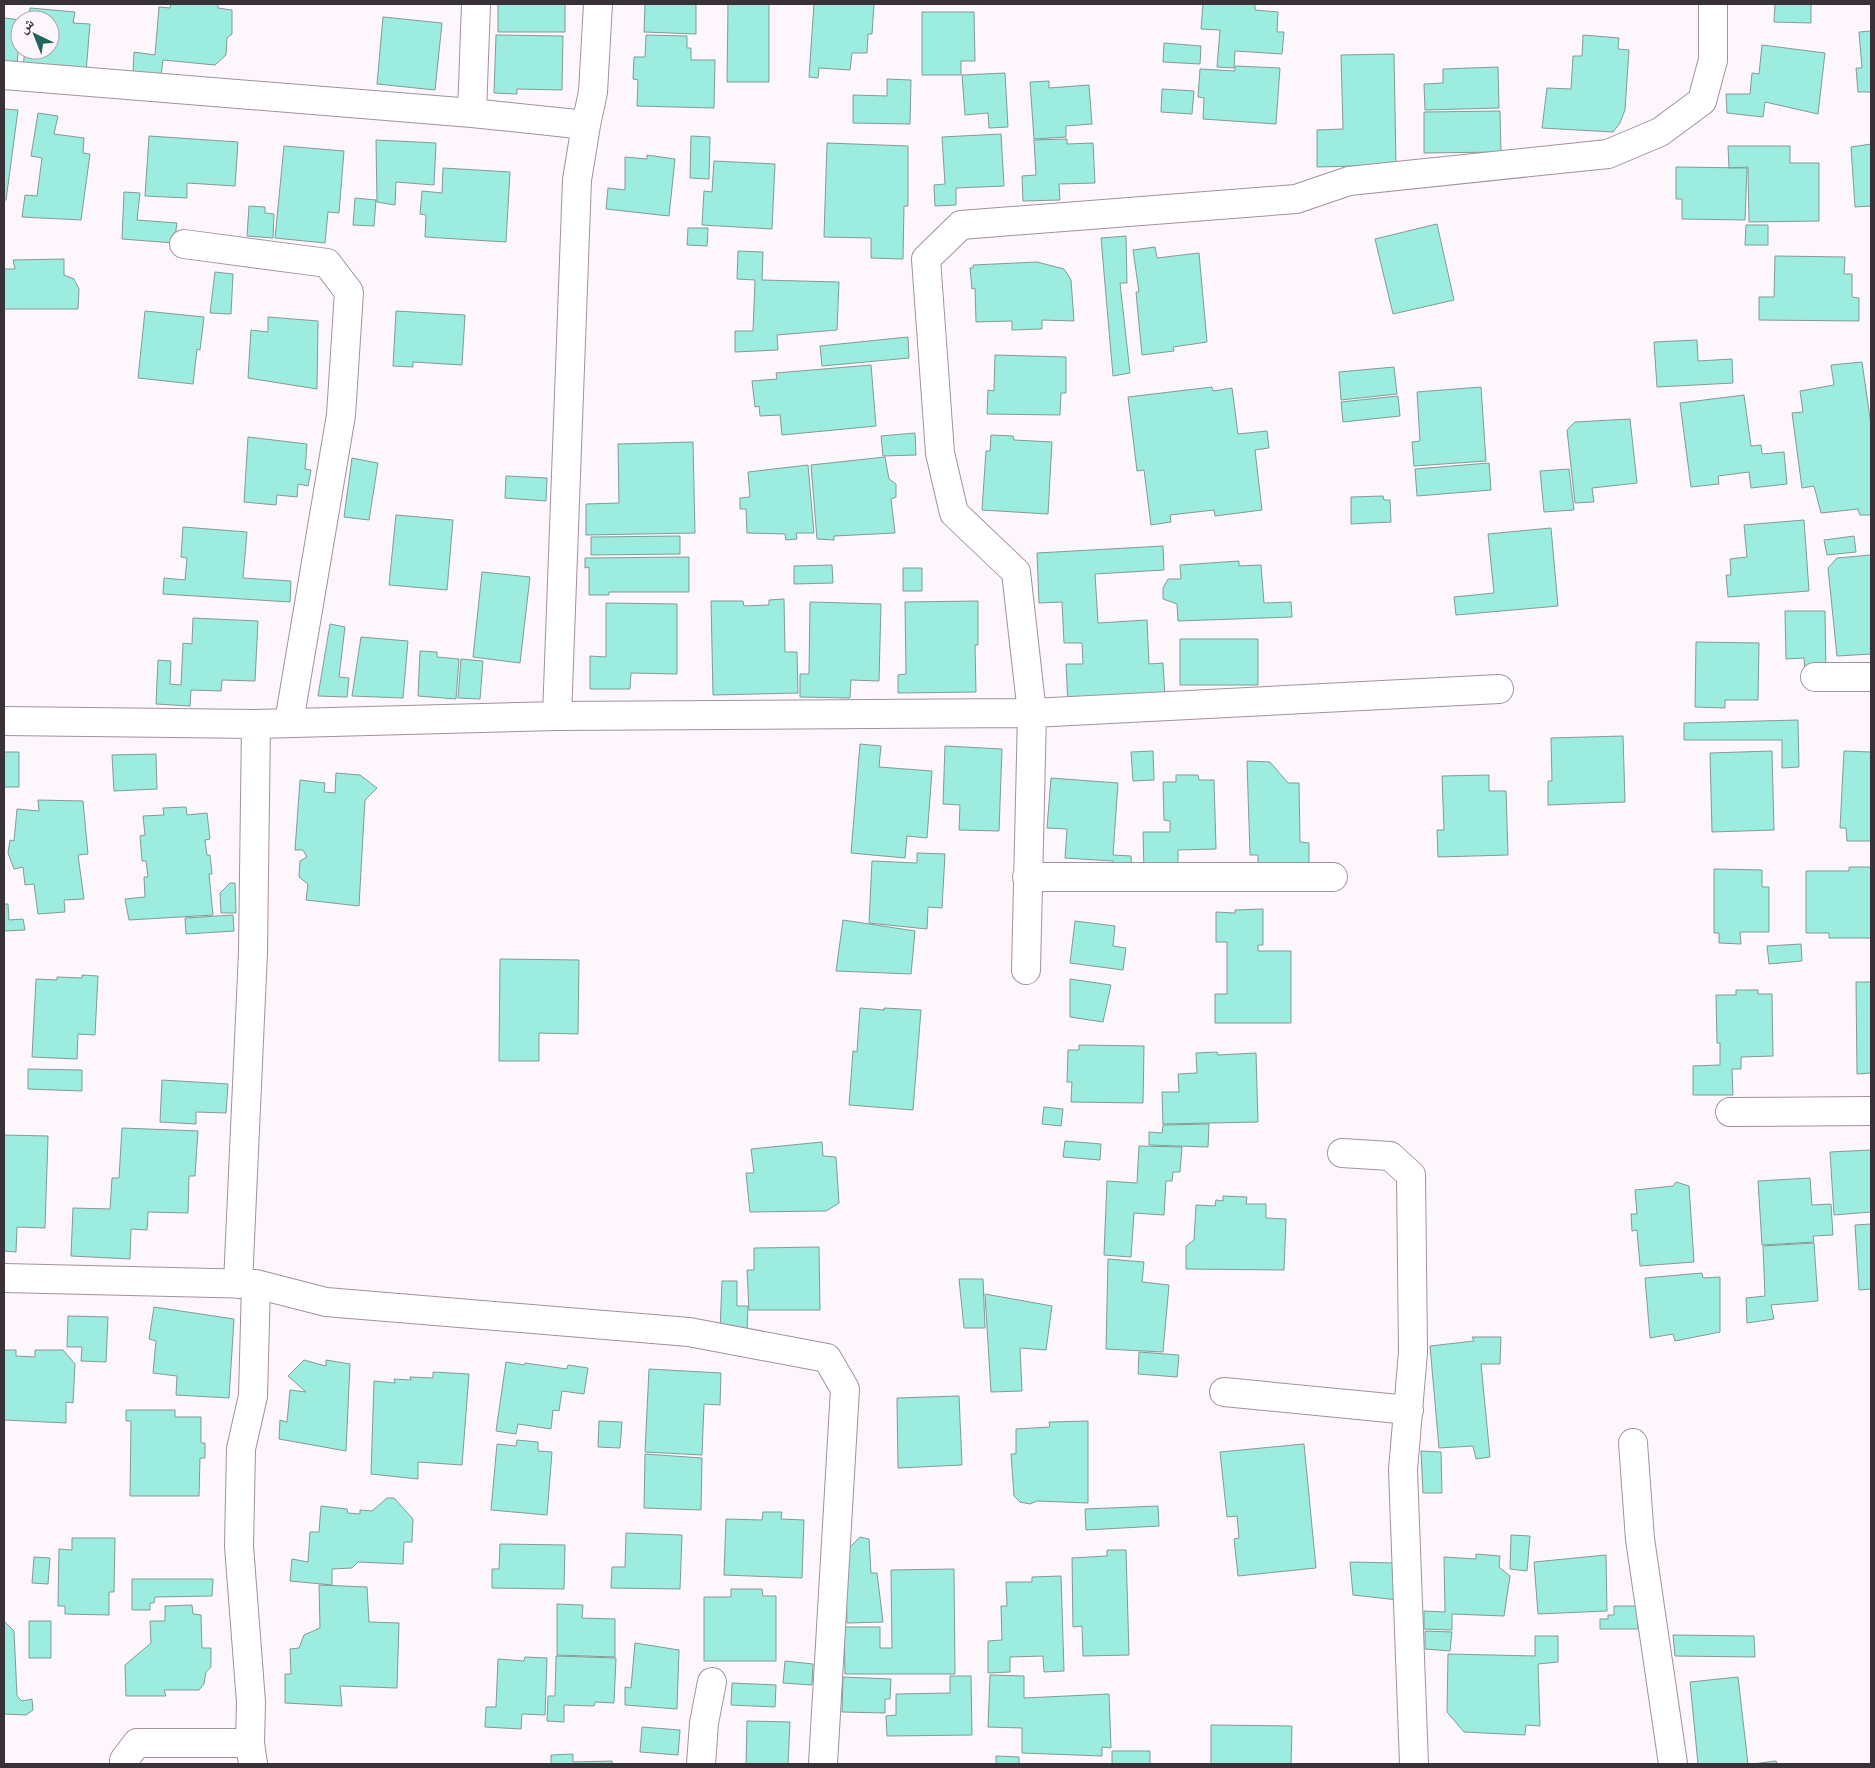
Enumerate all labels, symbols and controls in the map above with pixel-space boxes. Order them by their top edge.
north arrow [10,10,60,60]
text: ش [15,14,38,37]

